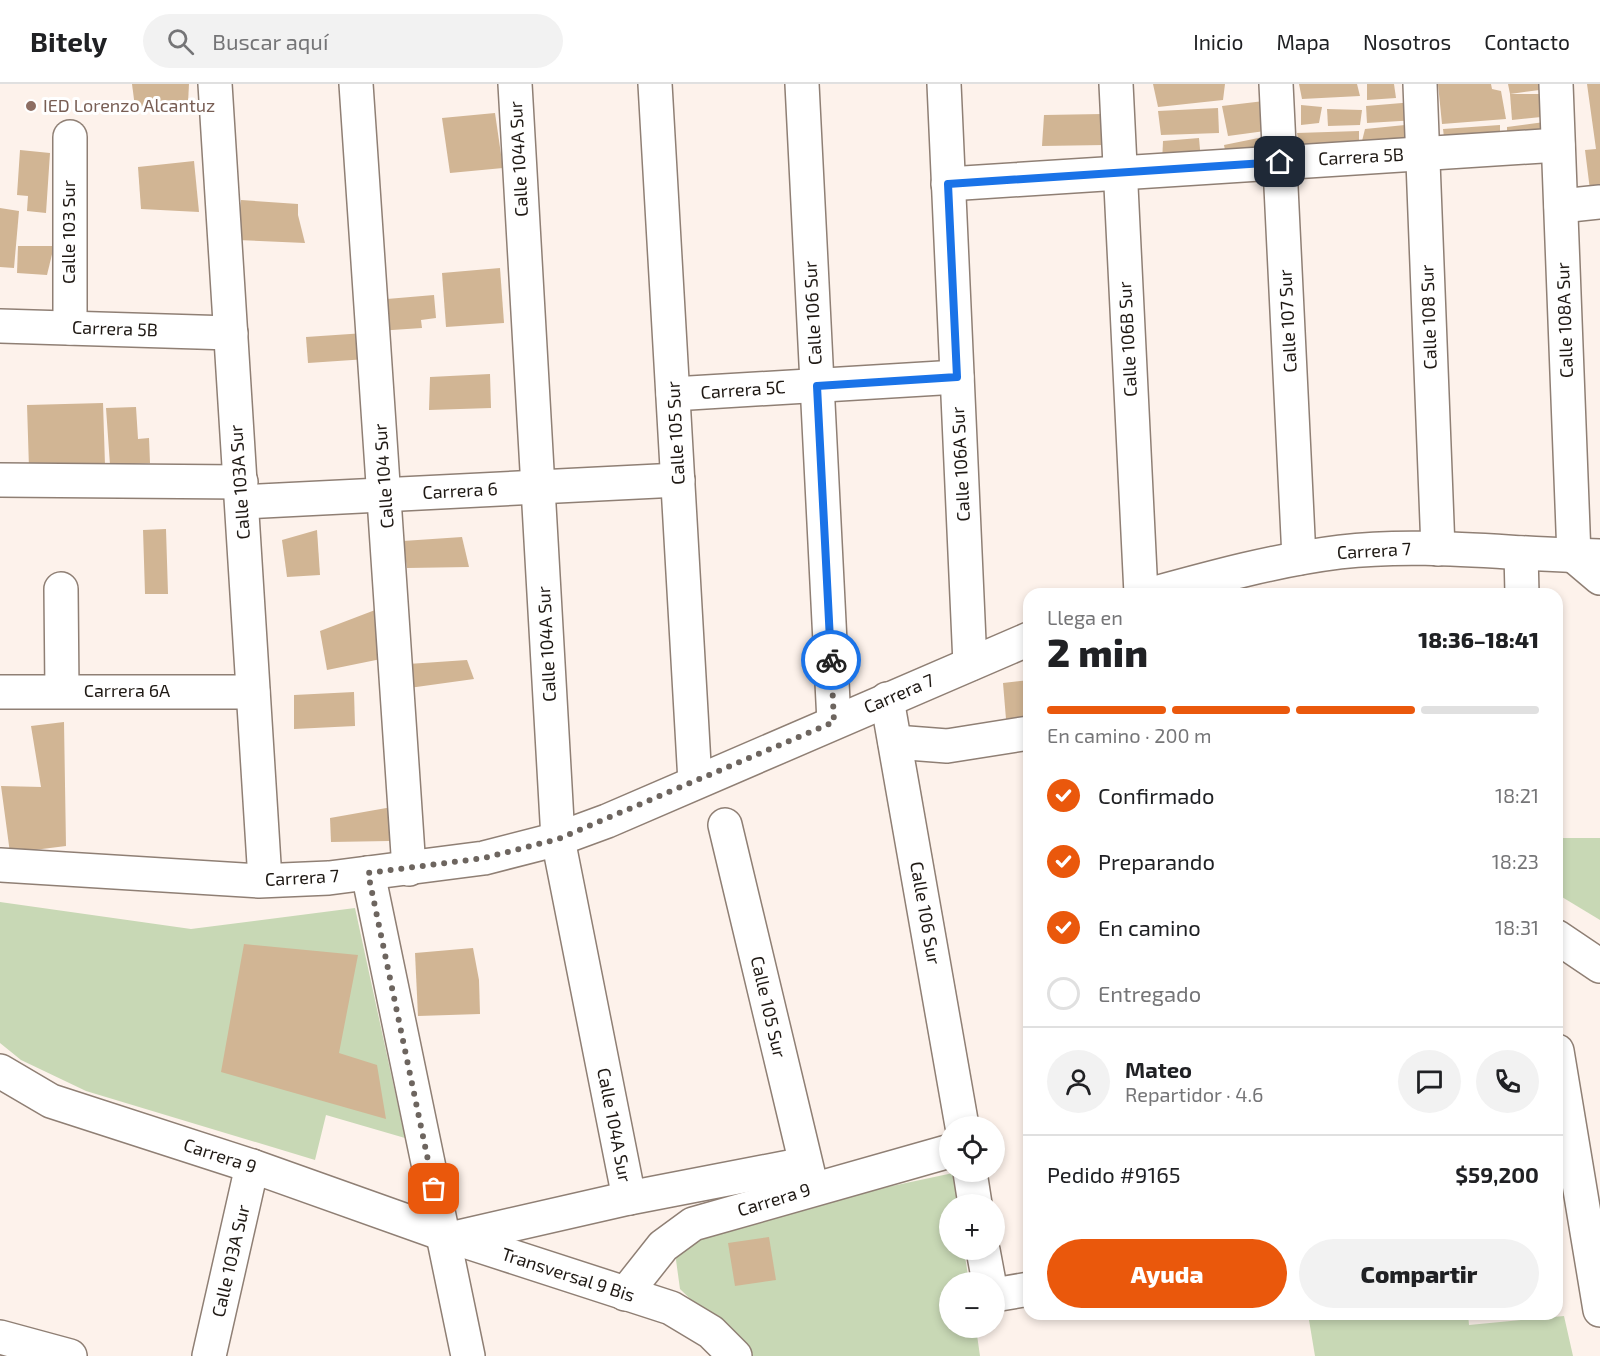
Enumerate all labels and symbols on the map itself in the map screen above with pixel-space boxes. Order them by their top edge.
place label: IED Lorenzo Alcantuz [43,94,215,116]
marker: IED Lorenzo Alcantuz [24,99,38,113]
street label: Calle 104A Sur [504,101,532,218]
pin [1254,136,1305,187]
street label: Carrera 5B [1317,143,1404,169]
street label: Calle 103 Sur [57,180,79,284]
street label: Calle 106 Sur [798,260,826,366]
street label: Calle 108A Sur [1551,262,1577,378]
street label: Calle 108 Sur [1415,264,1441,370]
street label: Calle 107 Sur [1273,269,1301,373]
street label: Calle 106B Sur [1113,281,1141,397]
street label: Carrera 5B [72,316,158,340]
street label: Carrera 5C [700,375,786,403]
street label: Calle 105 Sur [661,381,689,485]
street label: Calle 106A Sur [946,406,974,522]
street label: Calle 104 Sur [368,423,398,529]
street label: Calle 103A Sur [224,424,254,540]
street label: Carrera 6 [422,477,498,503]
street label: Carrera 7 [1336,537,1412,563]
street label: Calle 104A Sur [532,586,560,703]
courier [801,630,861,690]
street label: Carrera 7 [860,668,937,718]
street label: Carrera 6A [84,679,171,701]
street label: Calle 106 Sur [906,859,946,966]
street label: Carrera 7 [264,864,340,890]
street label: Calle 105 Sur [747,954,791,1060]
street label: Calle 104A Sur [593,1066,637,1184]
street label: Carrera 9 [181,1133,260,1177]
pin [408,1163,459,1214]
street label: Carrera 9 [734,1177,813,1221]
street label: Calle 103A Sur [206,1202,254,1319]
street label: Transversal 9 Bis [499,1242,638,1306]

